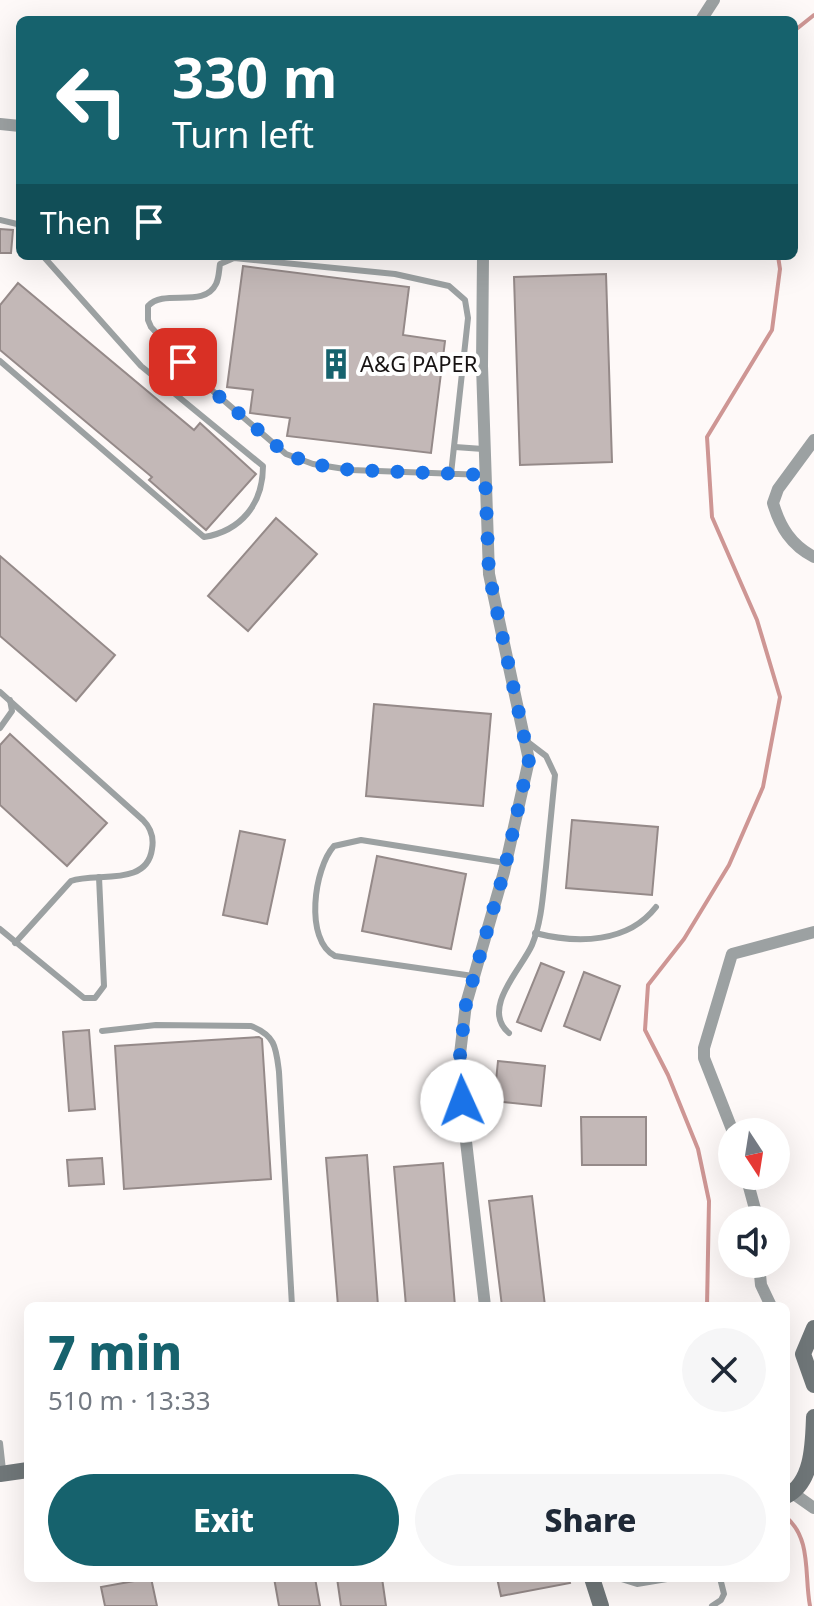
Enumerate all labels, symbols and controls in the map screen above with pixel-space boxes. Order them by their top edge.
text: 330 m [172,38,337,114]
icon: left [40,48,144,152]
text: Turn left [172,110,314,159]
icon: arrive [127,200,171,244]
text: Then [40,202,111,243]
pin [149,328,217,396]
icon: arrive [161,340,205,384]
building icon: A&G PAPER [319,347,353,381]
place label: A&G PAPER [360,348,478,378]
position arrow [420,1059,504,1143]
north arrow [718,1118,790,1190]
map controls [718,1118,790,1278]
button: sound [718,1206,790,1278]
text: 7 min [48,1319,182,1384]
button: close [682,1328,766,1412]
text: 510 m · 13:33 [48,1382,211,1418]
button: Exit [48,1474,399,1566]
button: Share [415,1474,766,1566]

